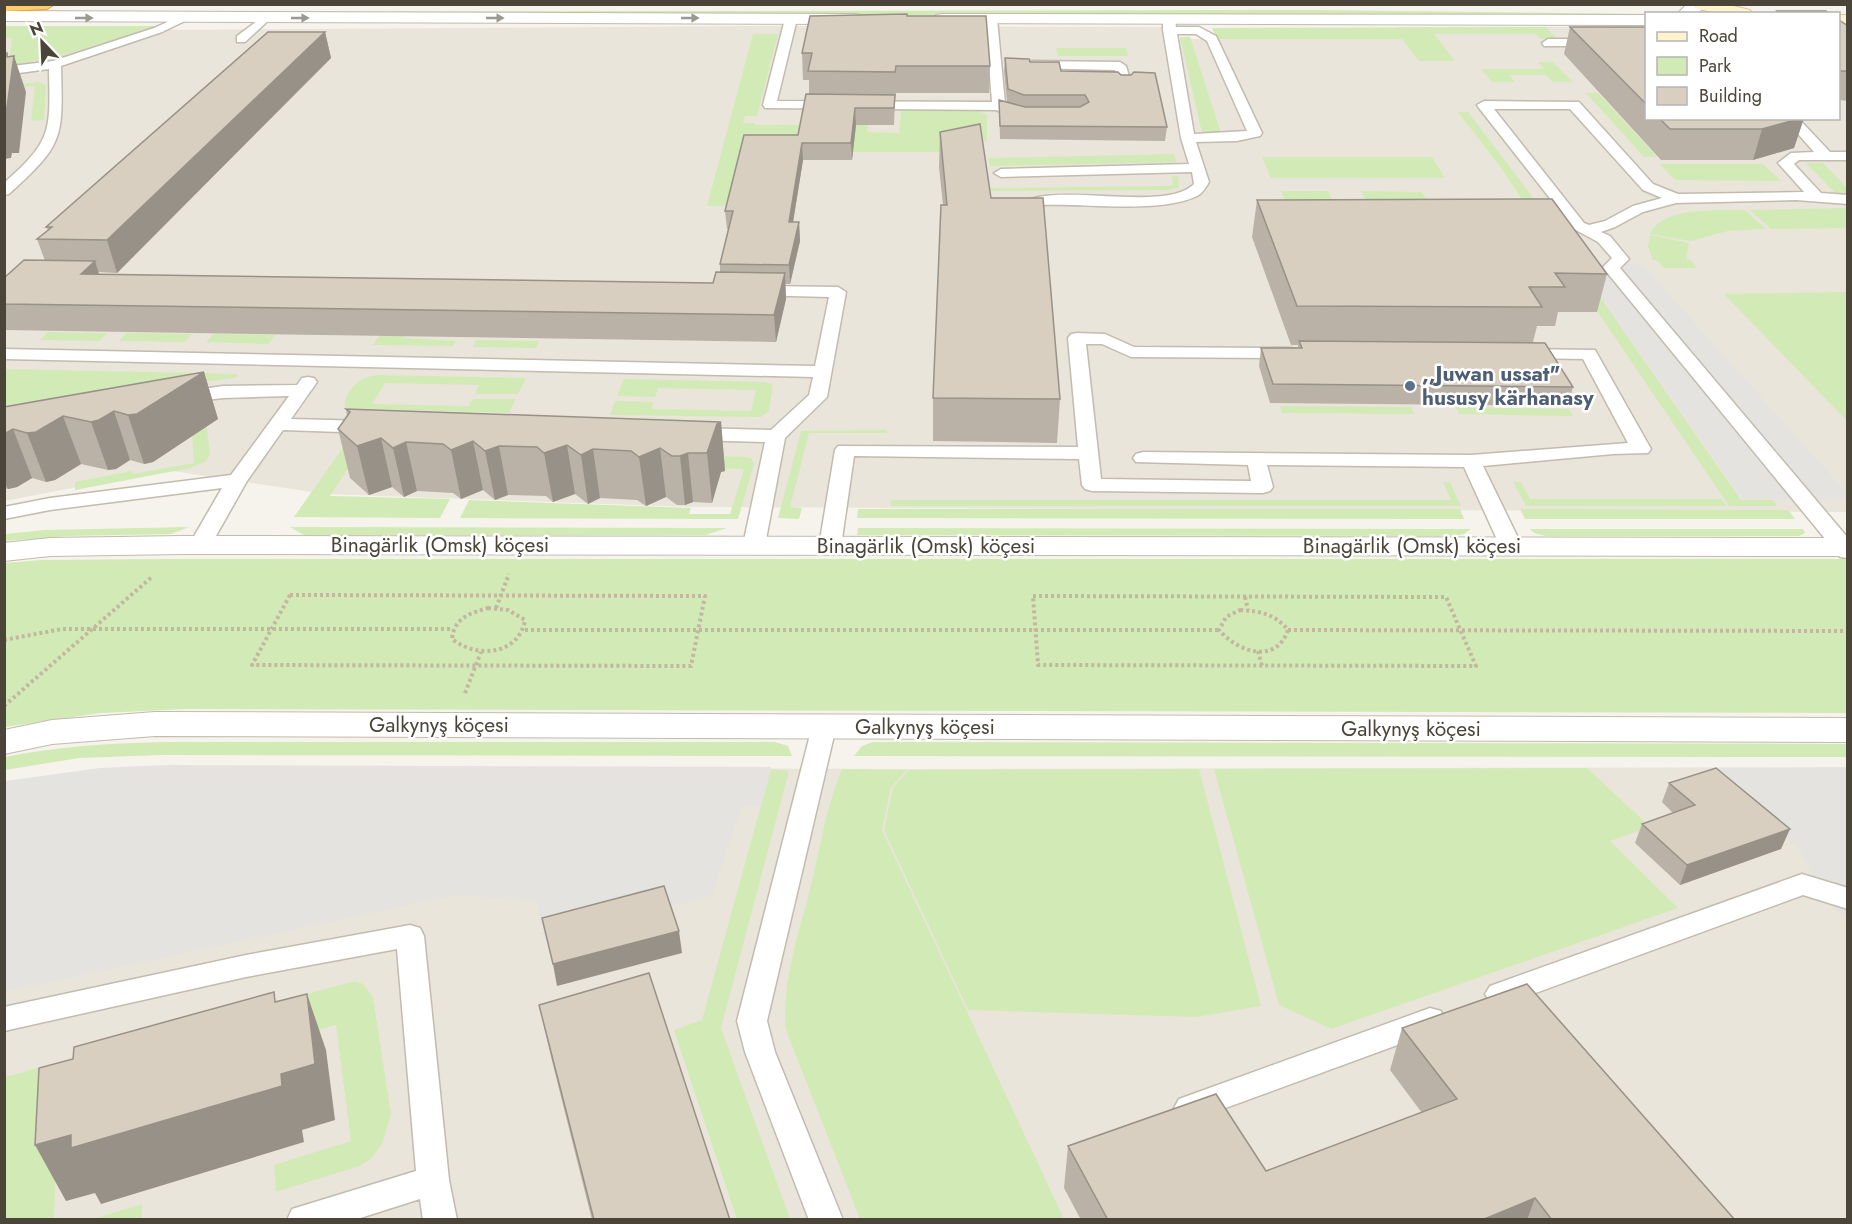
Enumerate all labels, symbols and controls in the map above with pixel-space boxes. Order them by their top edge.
north arrow [12,12,72,72]
legend [1645,12,1840,120]
one-way arrow [74,13,93,22]
one-way arrow [290,13,309,23]
one-way arrow [485,13,504,23]
one-way arrow [680,13,699,23]
text: N [26,16,47,42]
text: Road [1699,23,1738,49]
text: Park [1699,53,1731,79]
text: Building [1699,83,1762,109]
place label: ,,Juwan ussat" hususy kärhanasy [1422,359,1595,413]
marker: ,,Juwan ussat" hususy kärhanasy [1403,379,1417,393]
street label: Binagärlik (Omsk) köçesi [331,530,549,560]
street label: Binagärlik (Omsk) köçesi [817,531,1035,561]
street label: Binagärlik (Omsk) köçesi [1303,531,1521,561]
street label: Galkynyş köçesi [369,710,509,740]
street label: Galkynyş köçesi [855,712,995,742]
street label: Galkynyş köçesi [1341,714,1481,744]

